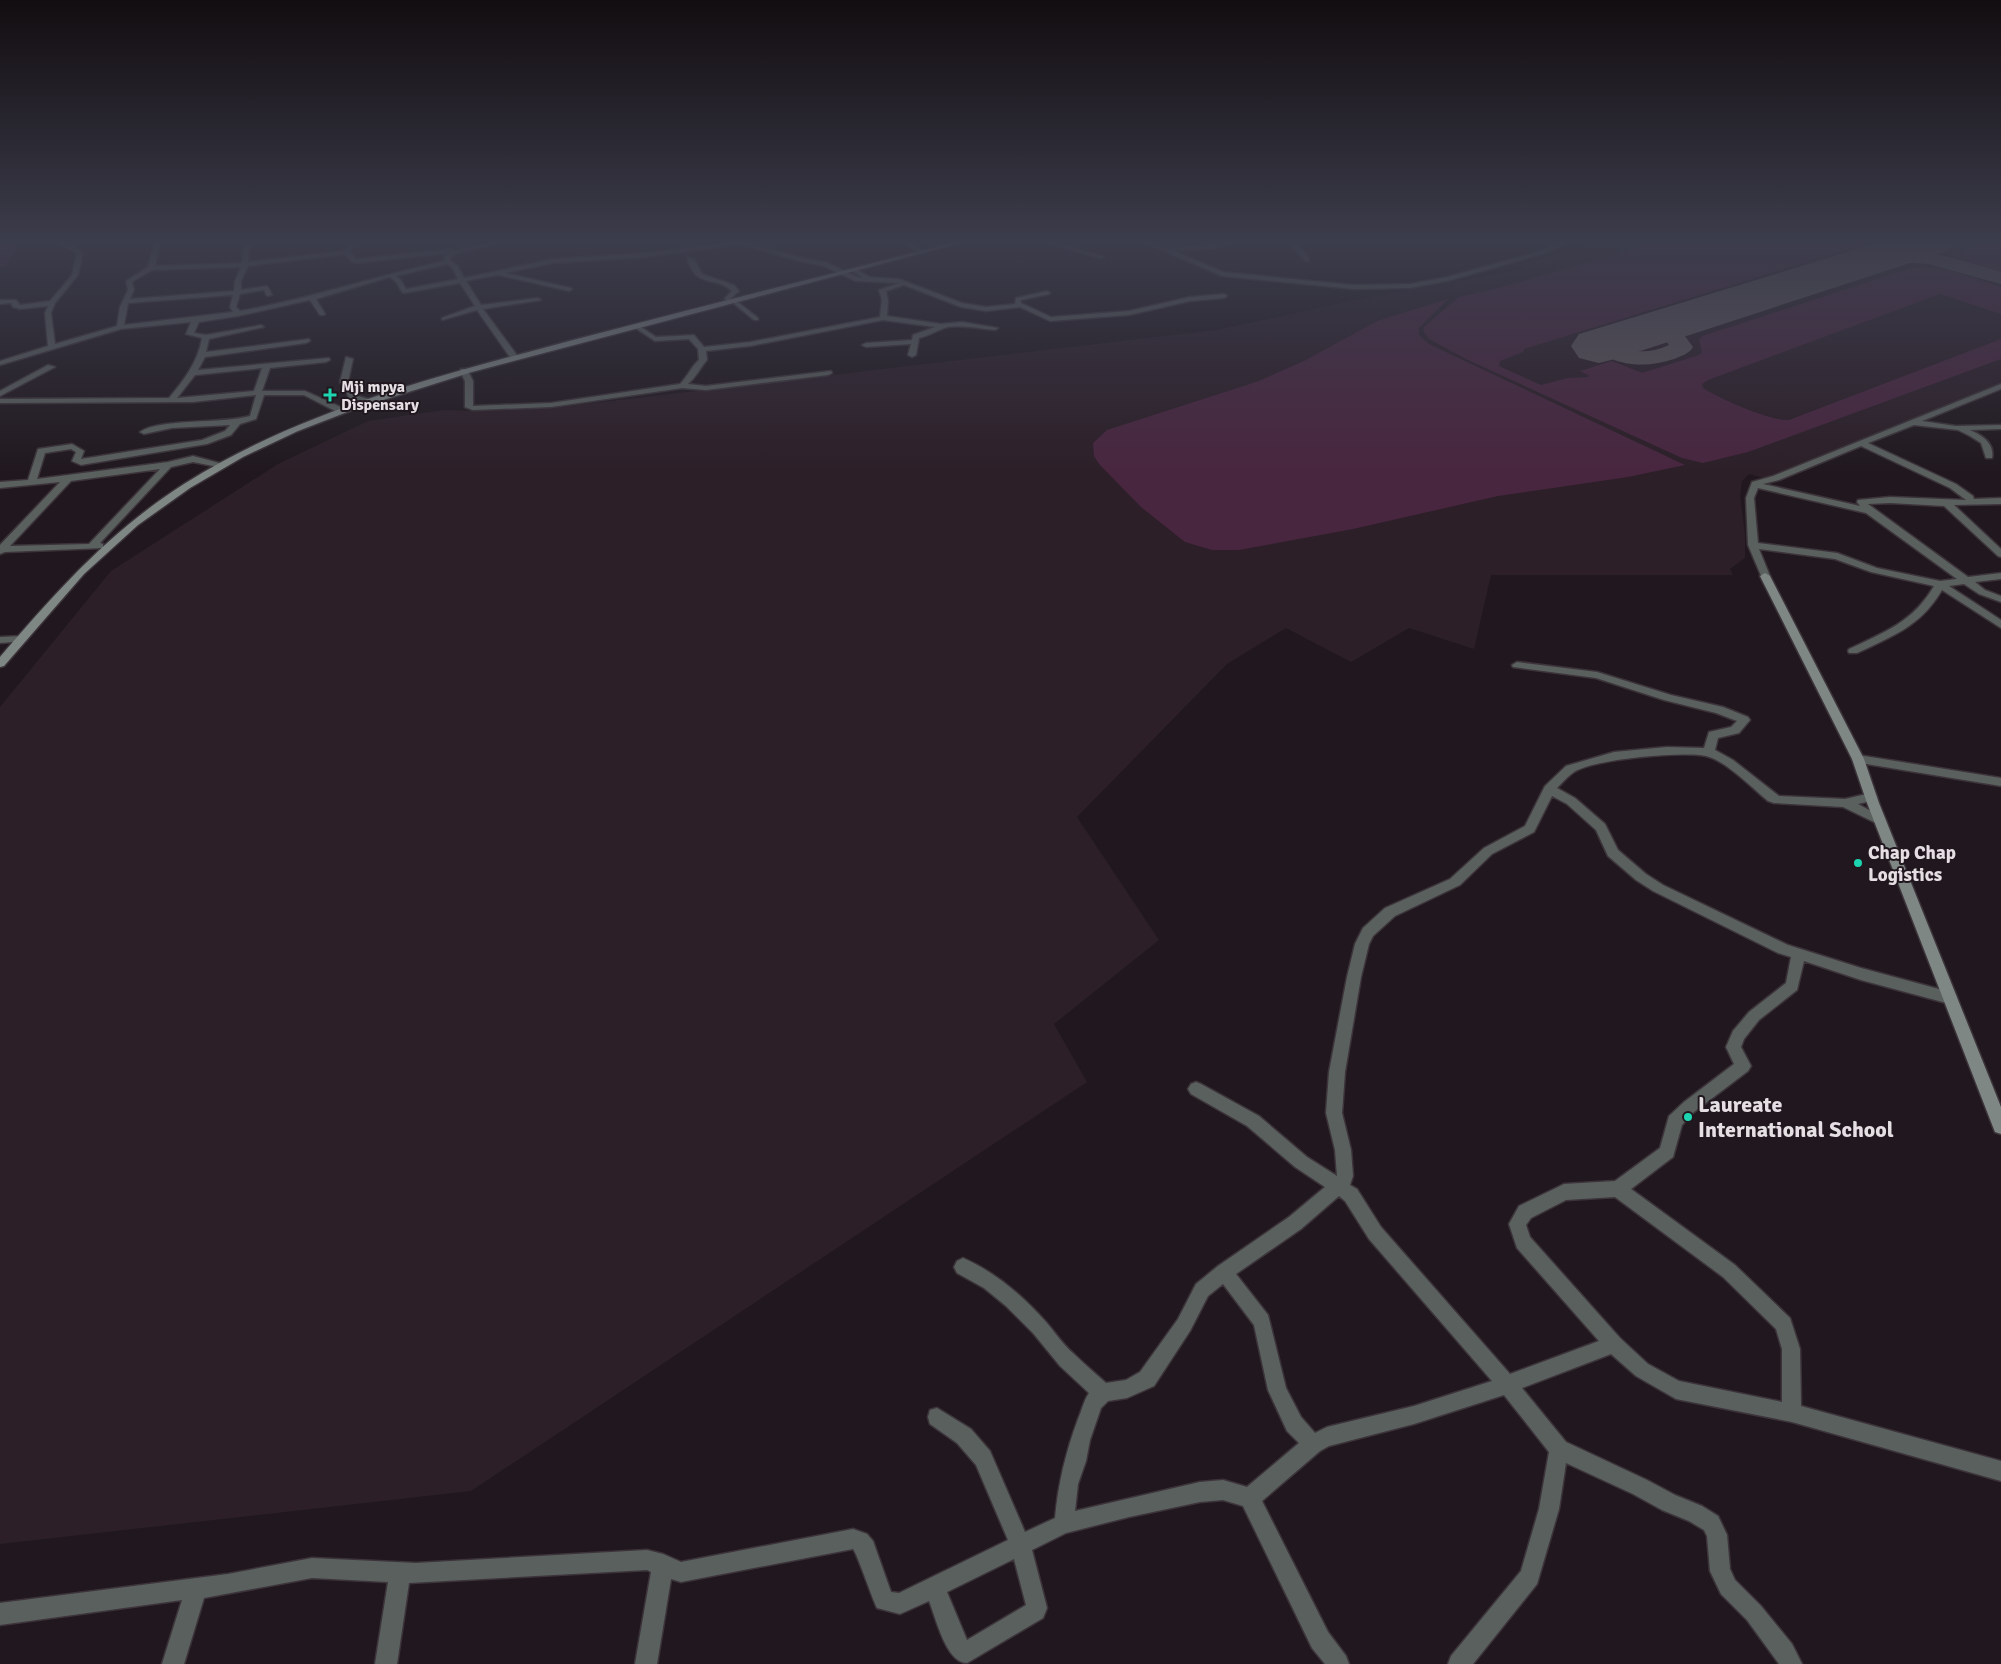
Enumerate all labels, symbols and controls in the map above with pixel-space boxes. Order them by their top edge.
place label: Mji mpya Dispensary [341,377,419,415]
marker: Mji mpya Dispensary [323,388,337,402]
place label: Chap Chap Logistics [1868,841,1956,887]
marker: Chap Chap Logistics [1852,857,1864,869]
place label: Laureate International School [1698,1091,1894,1143]
marker: Laureate International School [1682,1111,1694,1123]

